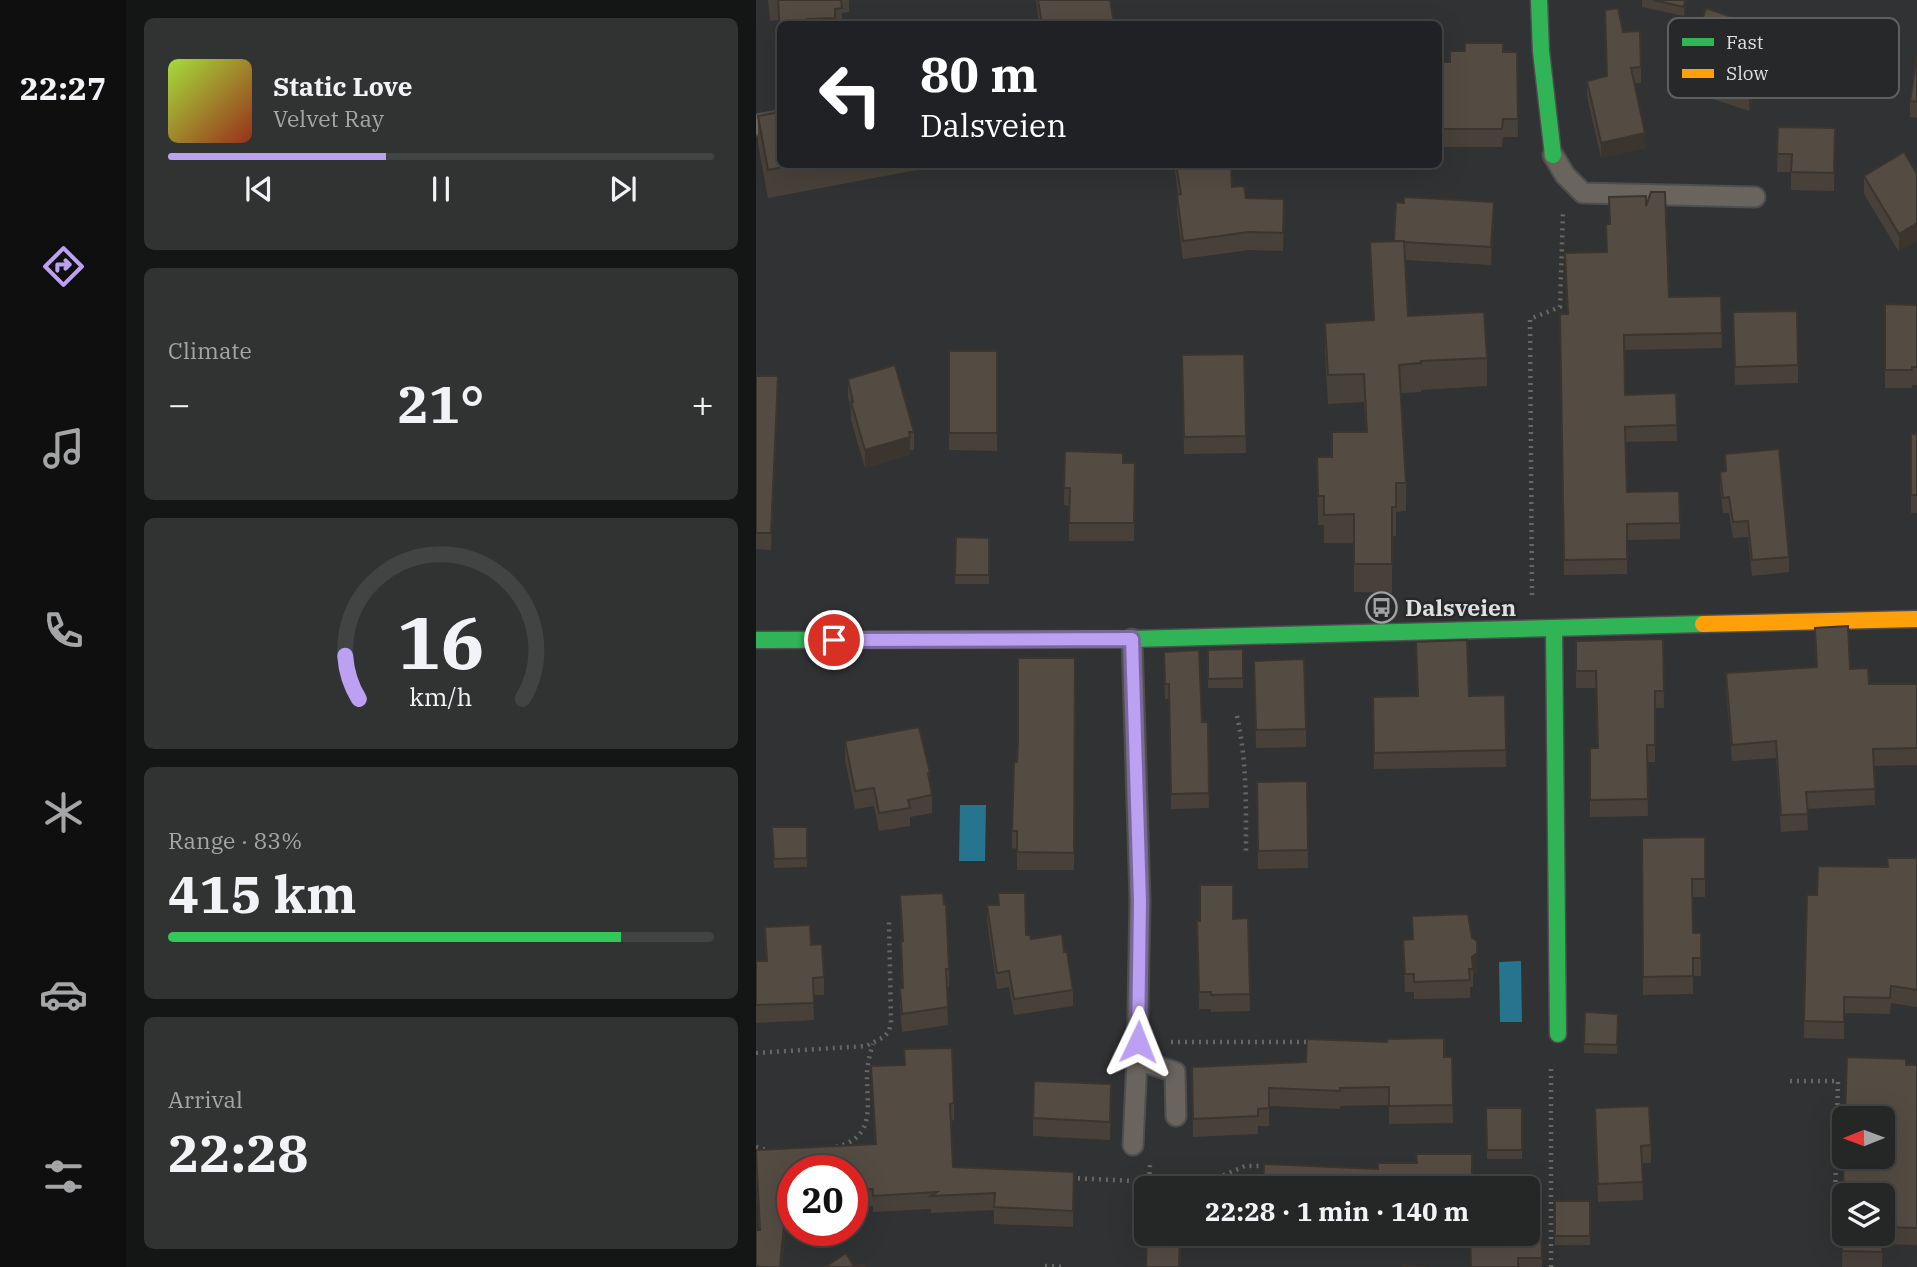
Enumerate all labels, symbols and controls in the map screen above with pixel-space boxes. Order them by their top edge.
legend [1668,18,1899,98]
text: Fast [1726,30,1764,54]
text: 80 m [920,42,1038,105]
icon: left [805,49,896,140]
text: Slow [1726,61,1768,85]
text: 22:27 [20,67,106,109]
text: Static Love [273,69,412,103]
text: Velvet Ray [273,103,384,133]
text: Dalsveien [920,104,1067,146]
icon: previous [240,170,278,208]
icon: pause [422,170,460,208]
icon: next [604,170,642,208]
icon: directions [39,242,88,291]
text: Climate [168,335,252,365]
text: 21° [398,370,484,437]
text: − [168,379,191,428]
text: + [691,379,714,428]
icon: music [39,424,88,473]
bus stop icon: Dalsveien [1365,591,1399,625]
place label: Dalsveien [1405,592,1516,622]
text: 16 [397,595,485,690]
icon: phone [39,606,88,655]
pin [804,610,864,670]
icon: arrive [815,621,853,659]
text: km/h [409,680,473,713]
icon: climate [39,788,88,837]
text: Range · 83% [168,825,302,855]
text: 415 km [168,860,357,927]
icon: car [39,970,88,1019]
position arrow [1101,1005,1175,1079]
text: Arrival [168,1084,243,1114]
north arrow [1832,1106,1895,1169]
map controls [1832,1106,1895,1246]
text: 22:28 [168,1119,309,1186]
icon: filters [39,1152,88,1201]
speed limit sign: 20 [777,1155,868,1246]
button: layers [1832,1183,1895,1246]
text: 22:28 · 1 min · 140 m [1205,1194,1469,1228]

